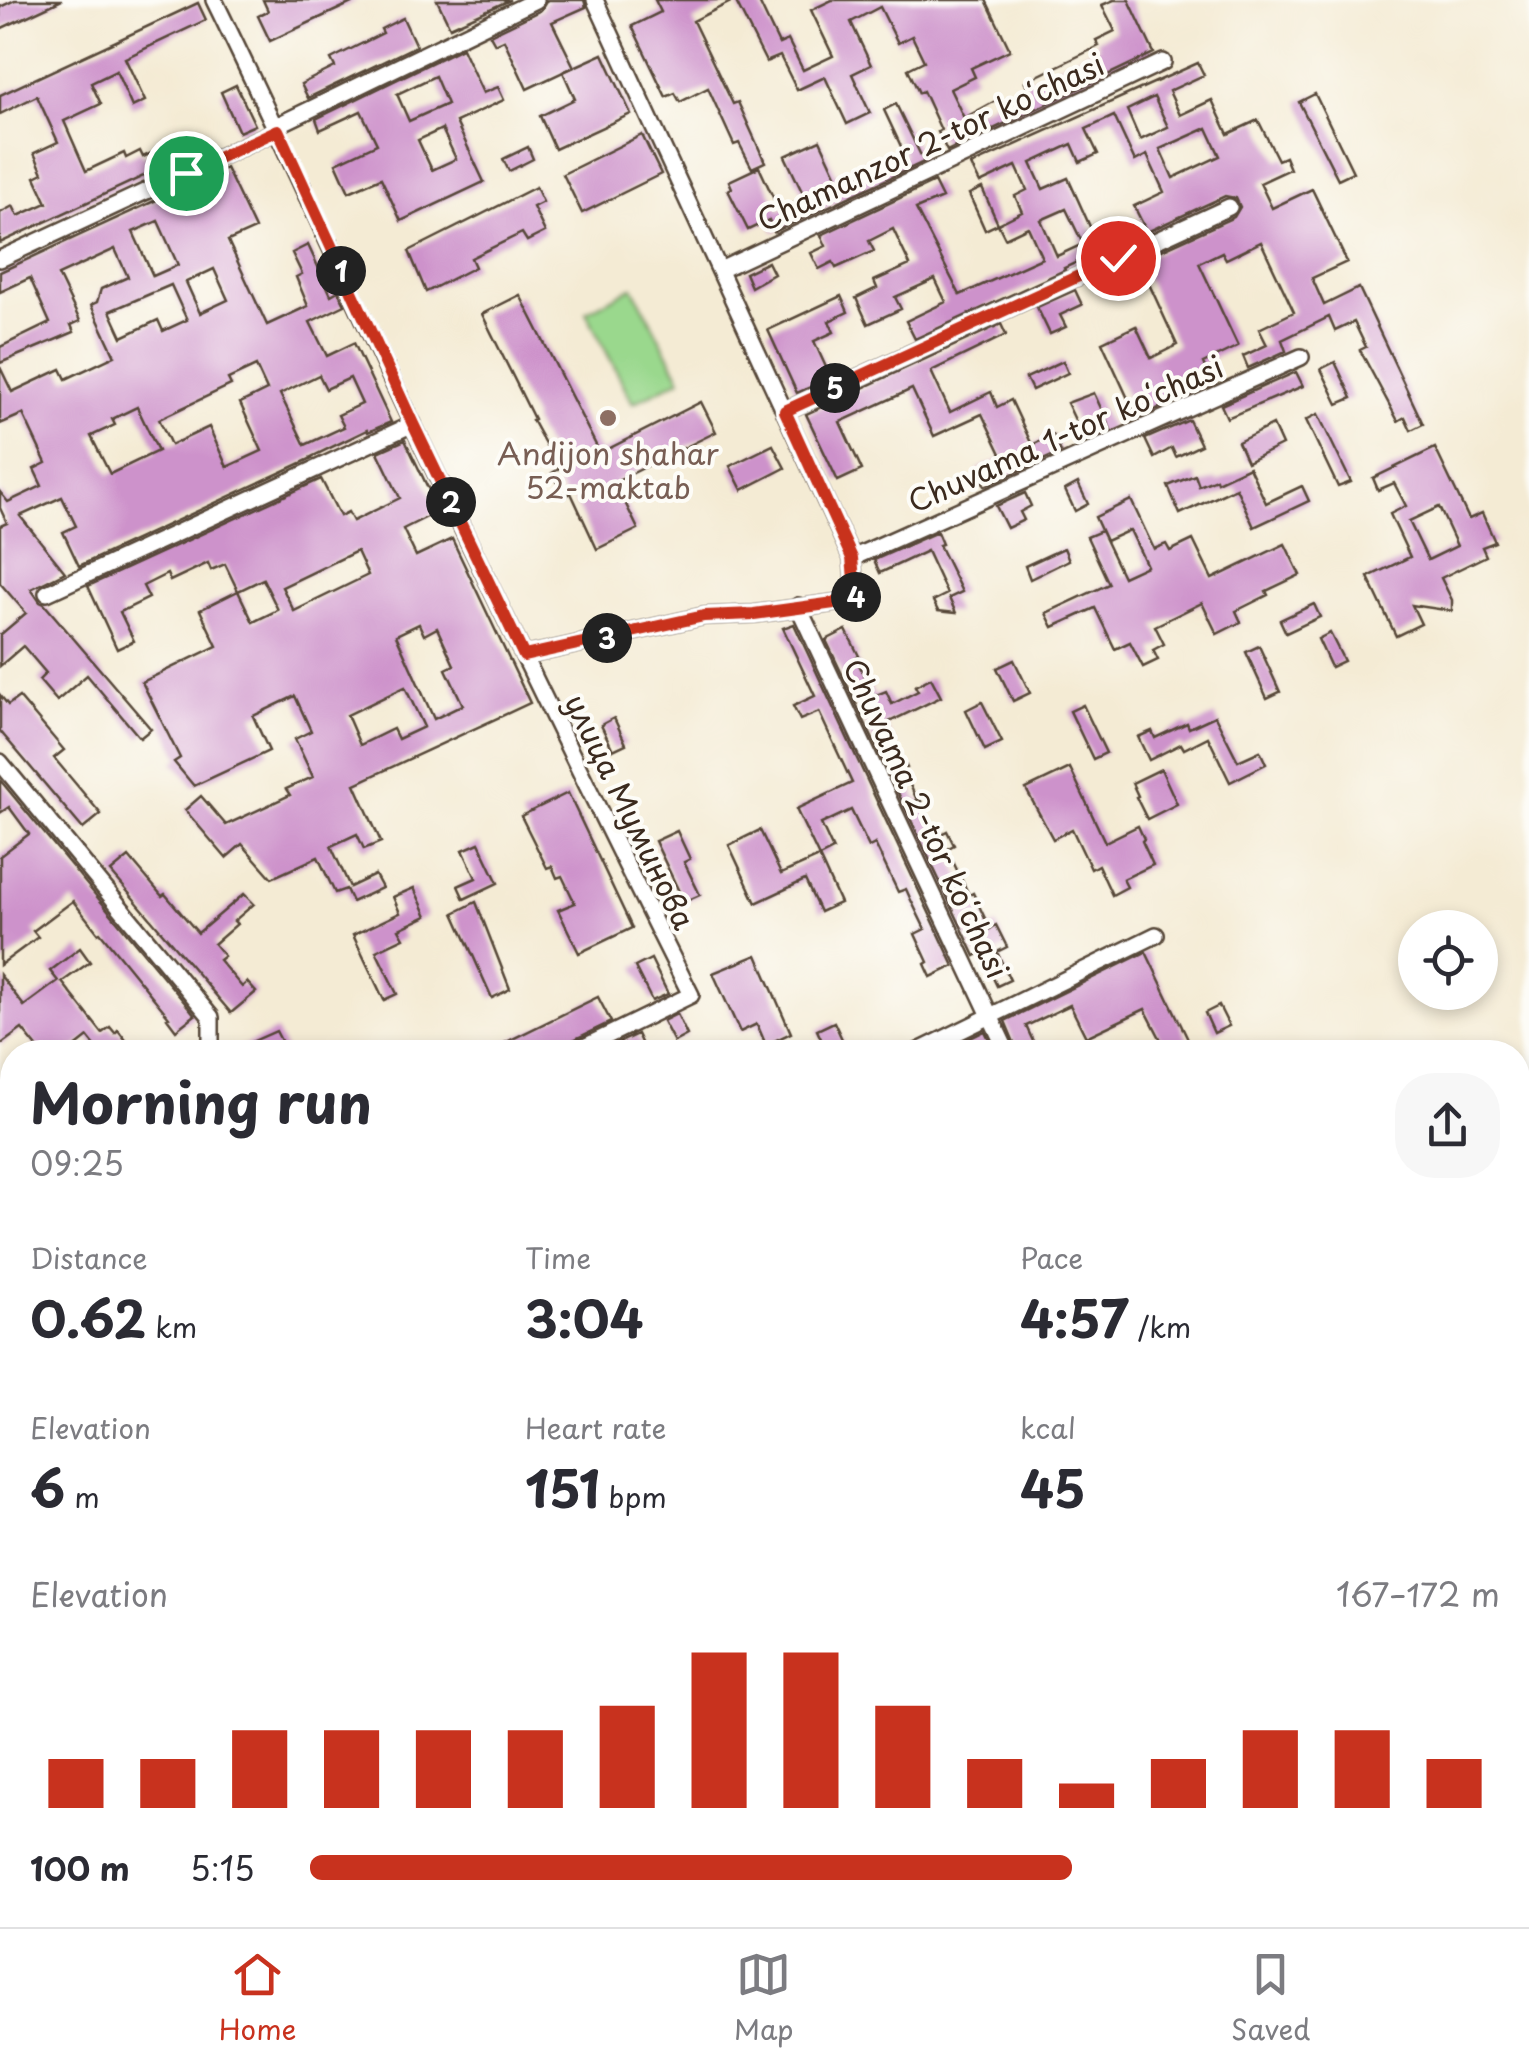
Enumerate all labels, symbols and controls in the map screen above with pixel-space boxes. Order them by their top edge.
street label: Chamanzor 2-tor koʻchasi [749,41,1111,241]
pin [144,131,229,216]
icon: arrive [159,146,214,201]
pin [1076,216,1161,301]
icon: check [1091,231,1146,286]
pin: 1 [316,246,366,296]
text: 1 [334,249,348,292]
street label: Chuvama 1-tor koʻchasi [900,343,1230,523]
pin: 5 [810,363,860,413]
text: 5 [826,366,844,409]
marker: Andijon shahar 52-maktab [597,407,619,429]
place label: Andijon shahar 52-maktab [497,430,719,509]
pin: 2 [426,477,476,527]
text: 2 [441,480,461,523]
pin: 4 [831,572,881,622]
text: 4 [846,575,866,618]
pin: 3 [582,613,632,663]
text: 3 [598,616,616,659]
street label: Chuvama 2-tor koʻchasi [833,651,1021,985]
street label: улица Муминова [554,686,708,937]
map controls [1398,910,1498,1010]
button: locate [1398,910,1498,1010]
text: Morning run [30,1060,372,1143]
button: share [1395,1073,1500,1178]
text: 09:25 [30,1139,124,1187]
text: Distance [30,1236,148,1279]
text: Time [525,1236,591,1279]
text: Pace [1020,1236,1083,1279]
text: 0.62 [30,1279,146,1355]
text: 3:04 [525,1279,644,1355]
text: 4:57 [1020,1279,1129,1355]
text: km [146,1305,197,1348]
text: /km [1129,1305,1191,1348]
text: Elevation [30,1406,151,1449]
text: Heart rate [525,1406,666,1449]
text: kcal [1020,1406,1076,1449]
text: 6 [30,1449,65,1525]
text: 151 [525,1449,600,1525]
text: 45 [1020,1449,1086,1525]
text: m [65,1475,100,1518]
text: bpm [600,1475,667,1518]
text: Elevation [30,1570,168,1618]
text: 167–172 m [1336,1570,1500,1618]
text: 100 m [30,1844,130,1892]
text: 5:15 [190,1844,255,1892]
tab: Home [219,1947,296,2050]
tab: Map [734,1947,794,2050]
tab: Saved [1231,1947,1310,2050]

